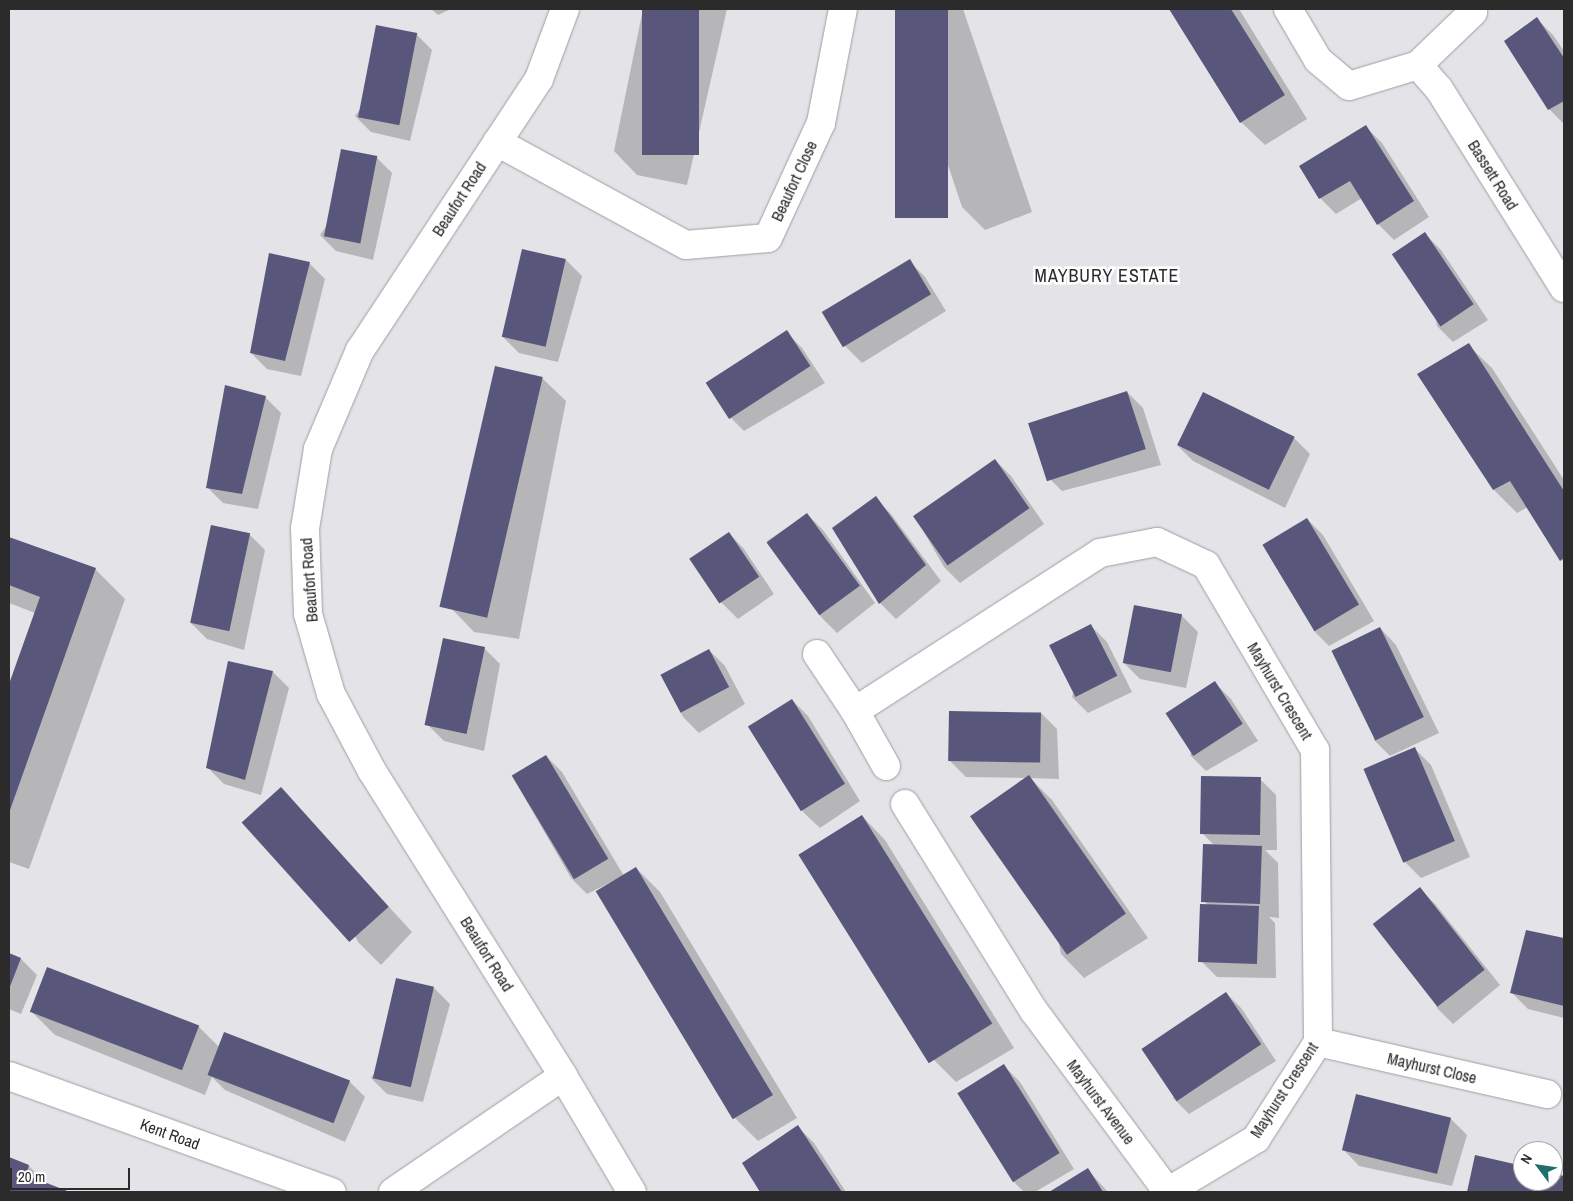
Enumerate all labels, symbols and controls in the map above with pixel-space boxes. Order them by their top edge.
street label: Bassett Road [1464,137,1522,213]
street label: Beaufort Close [767,138,821,224]
street label: Beaufort Road [428,158,490,240]
district label: MAYBURY ESTATE [1033,265,1181,287]
street label: Beaufort Road [296,537,322,623]
street label: Mayhurst Crescent [1243,639,1317,743]
street label: Beaufort Road [456,913,518,995]
street label: Mayhurst Crescent [1246,1039,1322,1141]
street label: Mayhurst Close [1385,1048,1479,1088]
street label: Mayhurst Avenue [1063,1056,1139,1148]
street label: Kent Road [138,1114,202,1154]
north arrow [1513,1141,1563,1191]
text: N [1516,1151,1536,1167]
scale bar [12,1158,132,1190]
text: 20 m [18,1166,45,1187]

